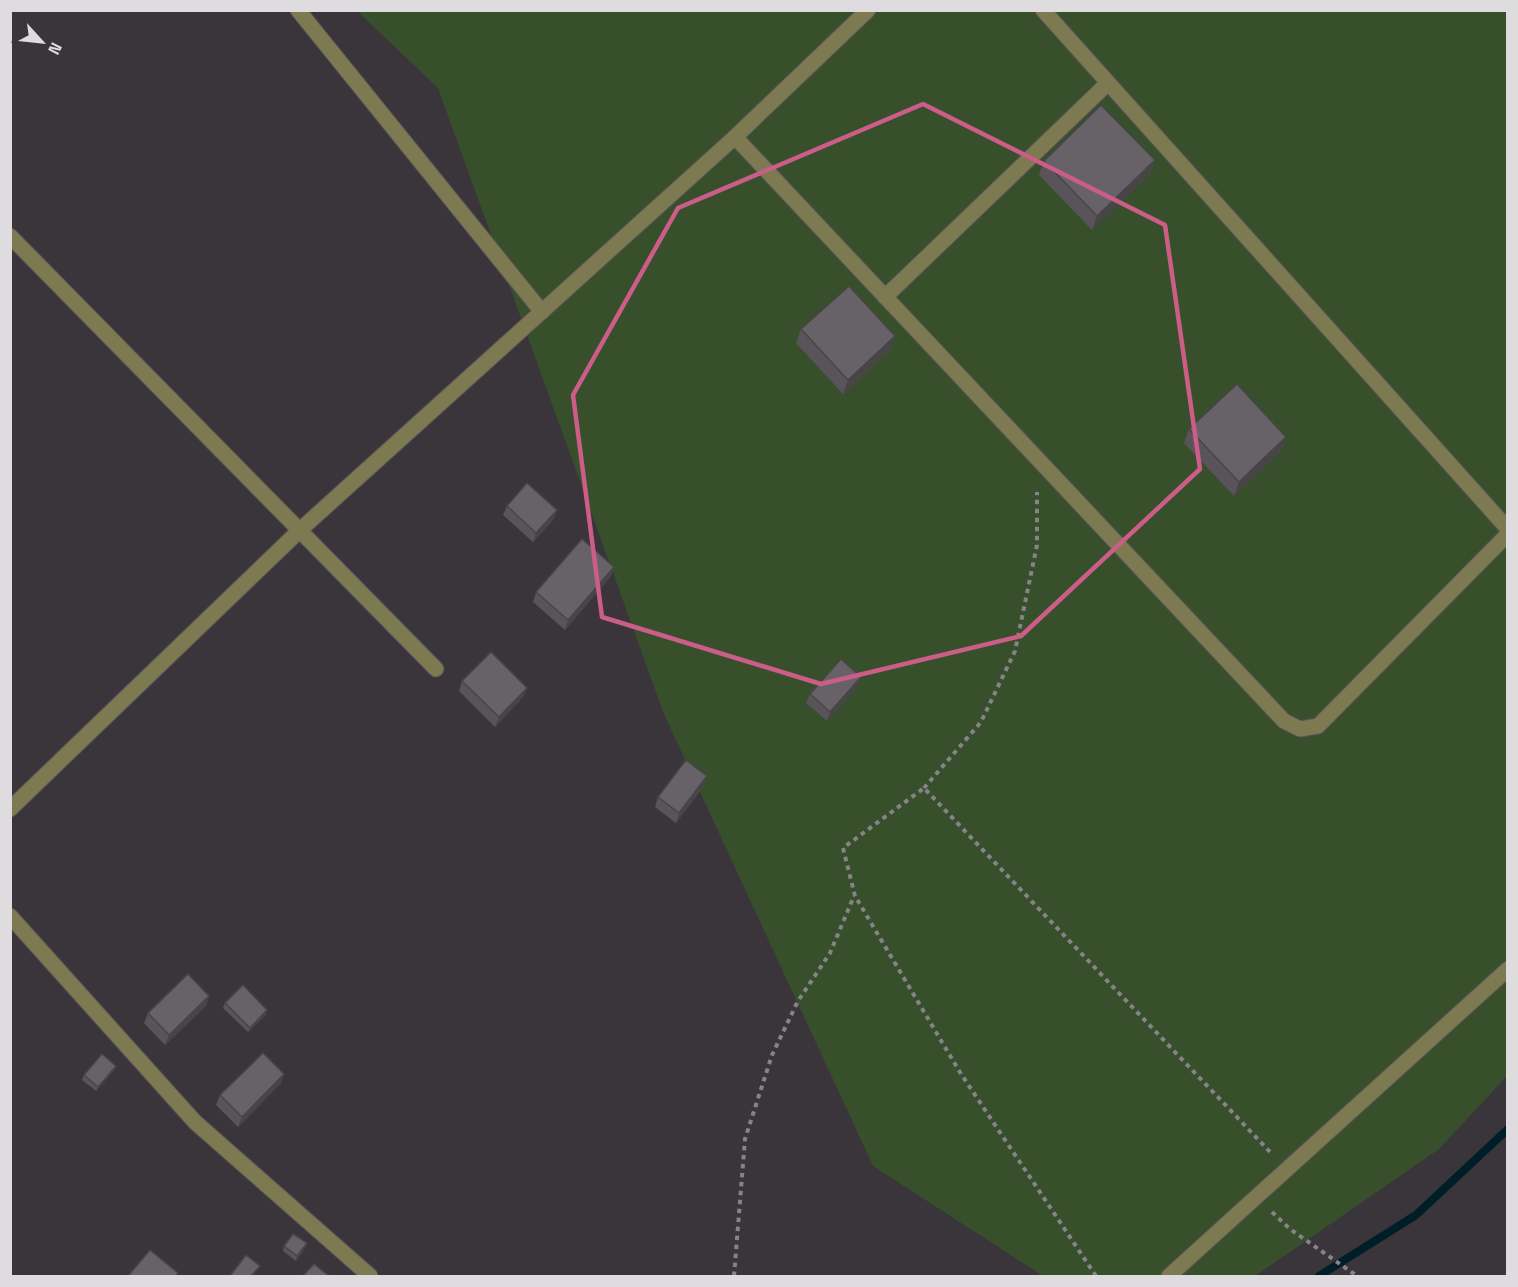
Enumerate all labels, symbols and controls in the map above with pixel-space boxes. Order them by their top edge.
north arrow [12,12,72,72]
text: N [43,39,67,58]

